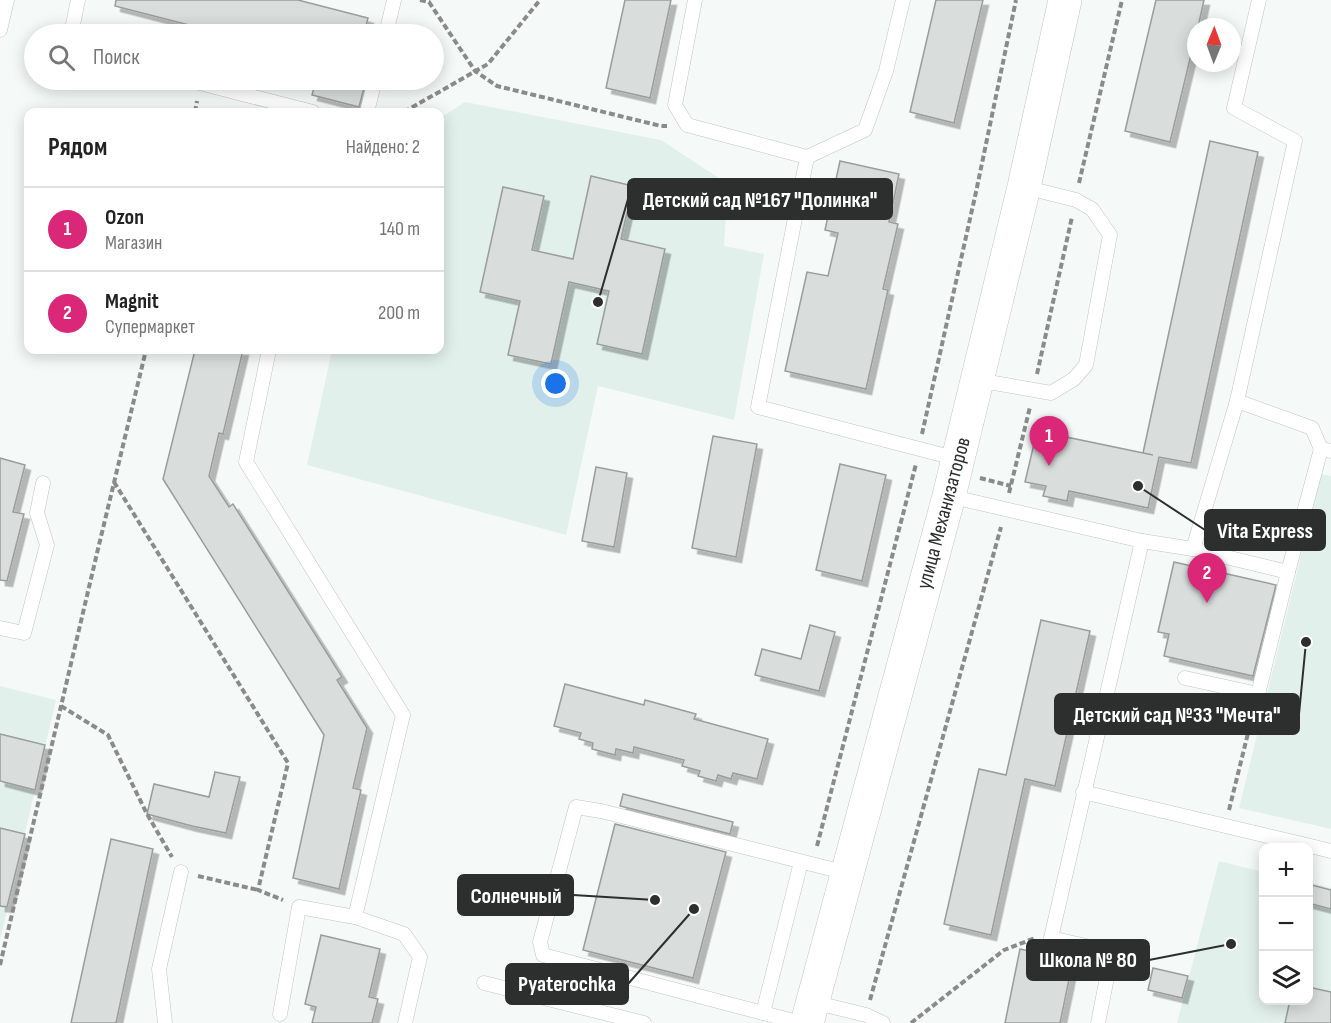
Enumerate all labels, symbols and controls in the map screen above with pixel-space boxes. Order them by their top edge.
north arrow [1187,18,1241,72]
search box [24,24,444,90]
icon: search [45,41,78,74]
text: Поиск [93,44,139,71]
text: Рядом [48,132,107,163]
text: Найдено: 2 [346,135,420,159]
callout: Детский сад №167 "Долинка" [628,179,892,219]
text: Детский сад №167 "Долинка" [643,187,877,214]
text: Ozon [105,204,144,231]
text: 1 [64,217,71,241]
text: 140 m [380,217,420,241]
text: Магазин [105,231,162,255]
text: Magnit [105,288,159,315]
text: 2 [63,301,72,325]
text: 200 m [378,301,420,325]
text: Супермаркет [105,315,195,339]
your location [541,369,570,398]
pin: 1 [1030,416,1068,466]
street label: улица Механизаторов [911,434,976,592]
callout: Vita Express [1205,510,1325,550]
text: Vita Express [1217,518,1313,545]
pin: 2 [1188,554,1226,603]
callout: Детский сад №33 "Мечта" [1055,694,1299,734]
text: Детский сад №33 "Мечта" [1073,702,1281,729]
map controls [1259,843,1313,1005]
button: + [1259,843,1313,897]
callout: Солнечный [458,875,573,915]
text: Солнечный [470,883,562,910]
button: − [1259,897,1313,951]
callout: Школа № 80 [1027,940,1149,980]
text: Школа № 80 [1039,947,1137,974]
button: layers [1259,951,1313,1005]
callout: Pyaterochka [506,964,628,1004]
text: Pyaterochka [518,971,616,998]

